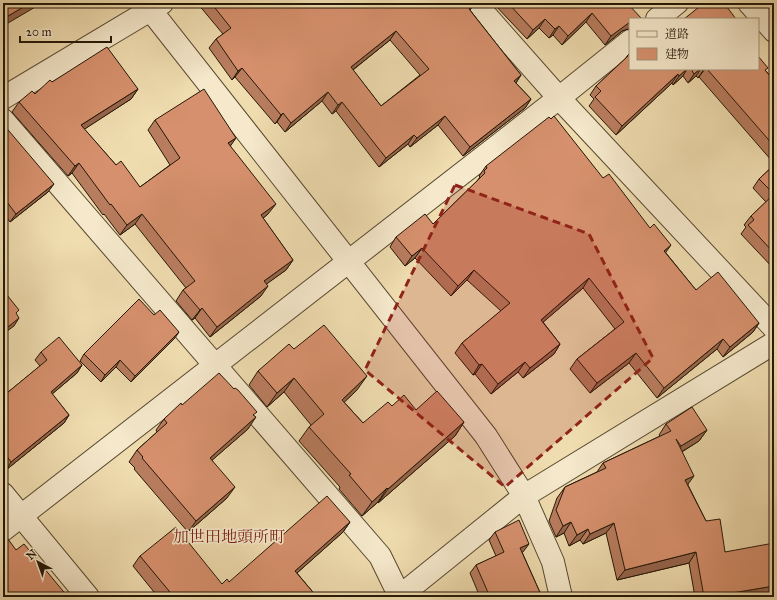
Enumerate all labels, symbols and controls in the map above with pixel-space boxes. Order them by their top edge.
scale bar [20,18,111,44]
legend [629,18,759,70]
text: 20 m [26,25,52,39]
text: 道路 [665,27,689,41]
text: 建物 [665,47,689,61]
district label: 加世田地頭所町 [173,527,285,546]
north arrow [18,542,58,582]
text: N [24,546,40,563]

